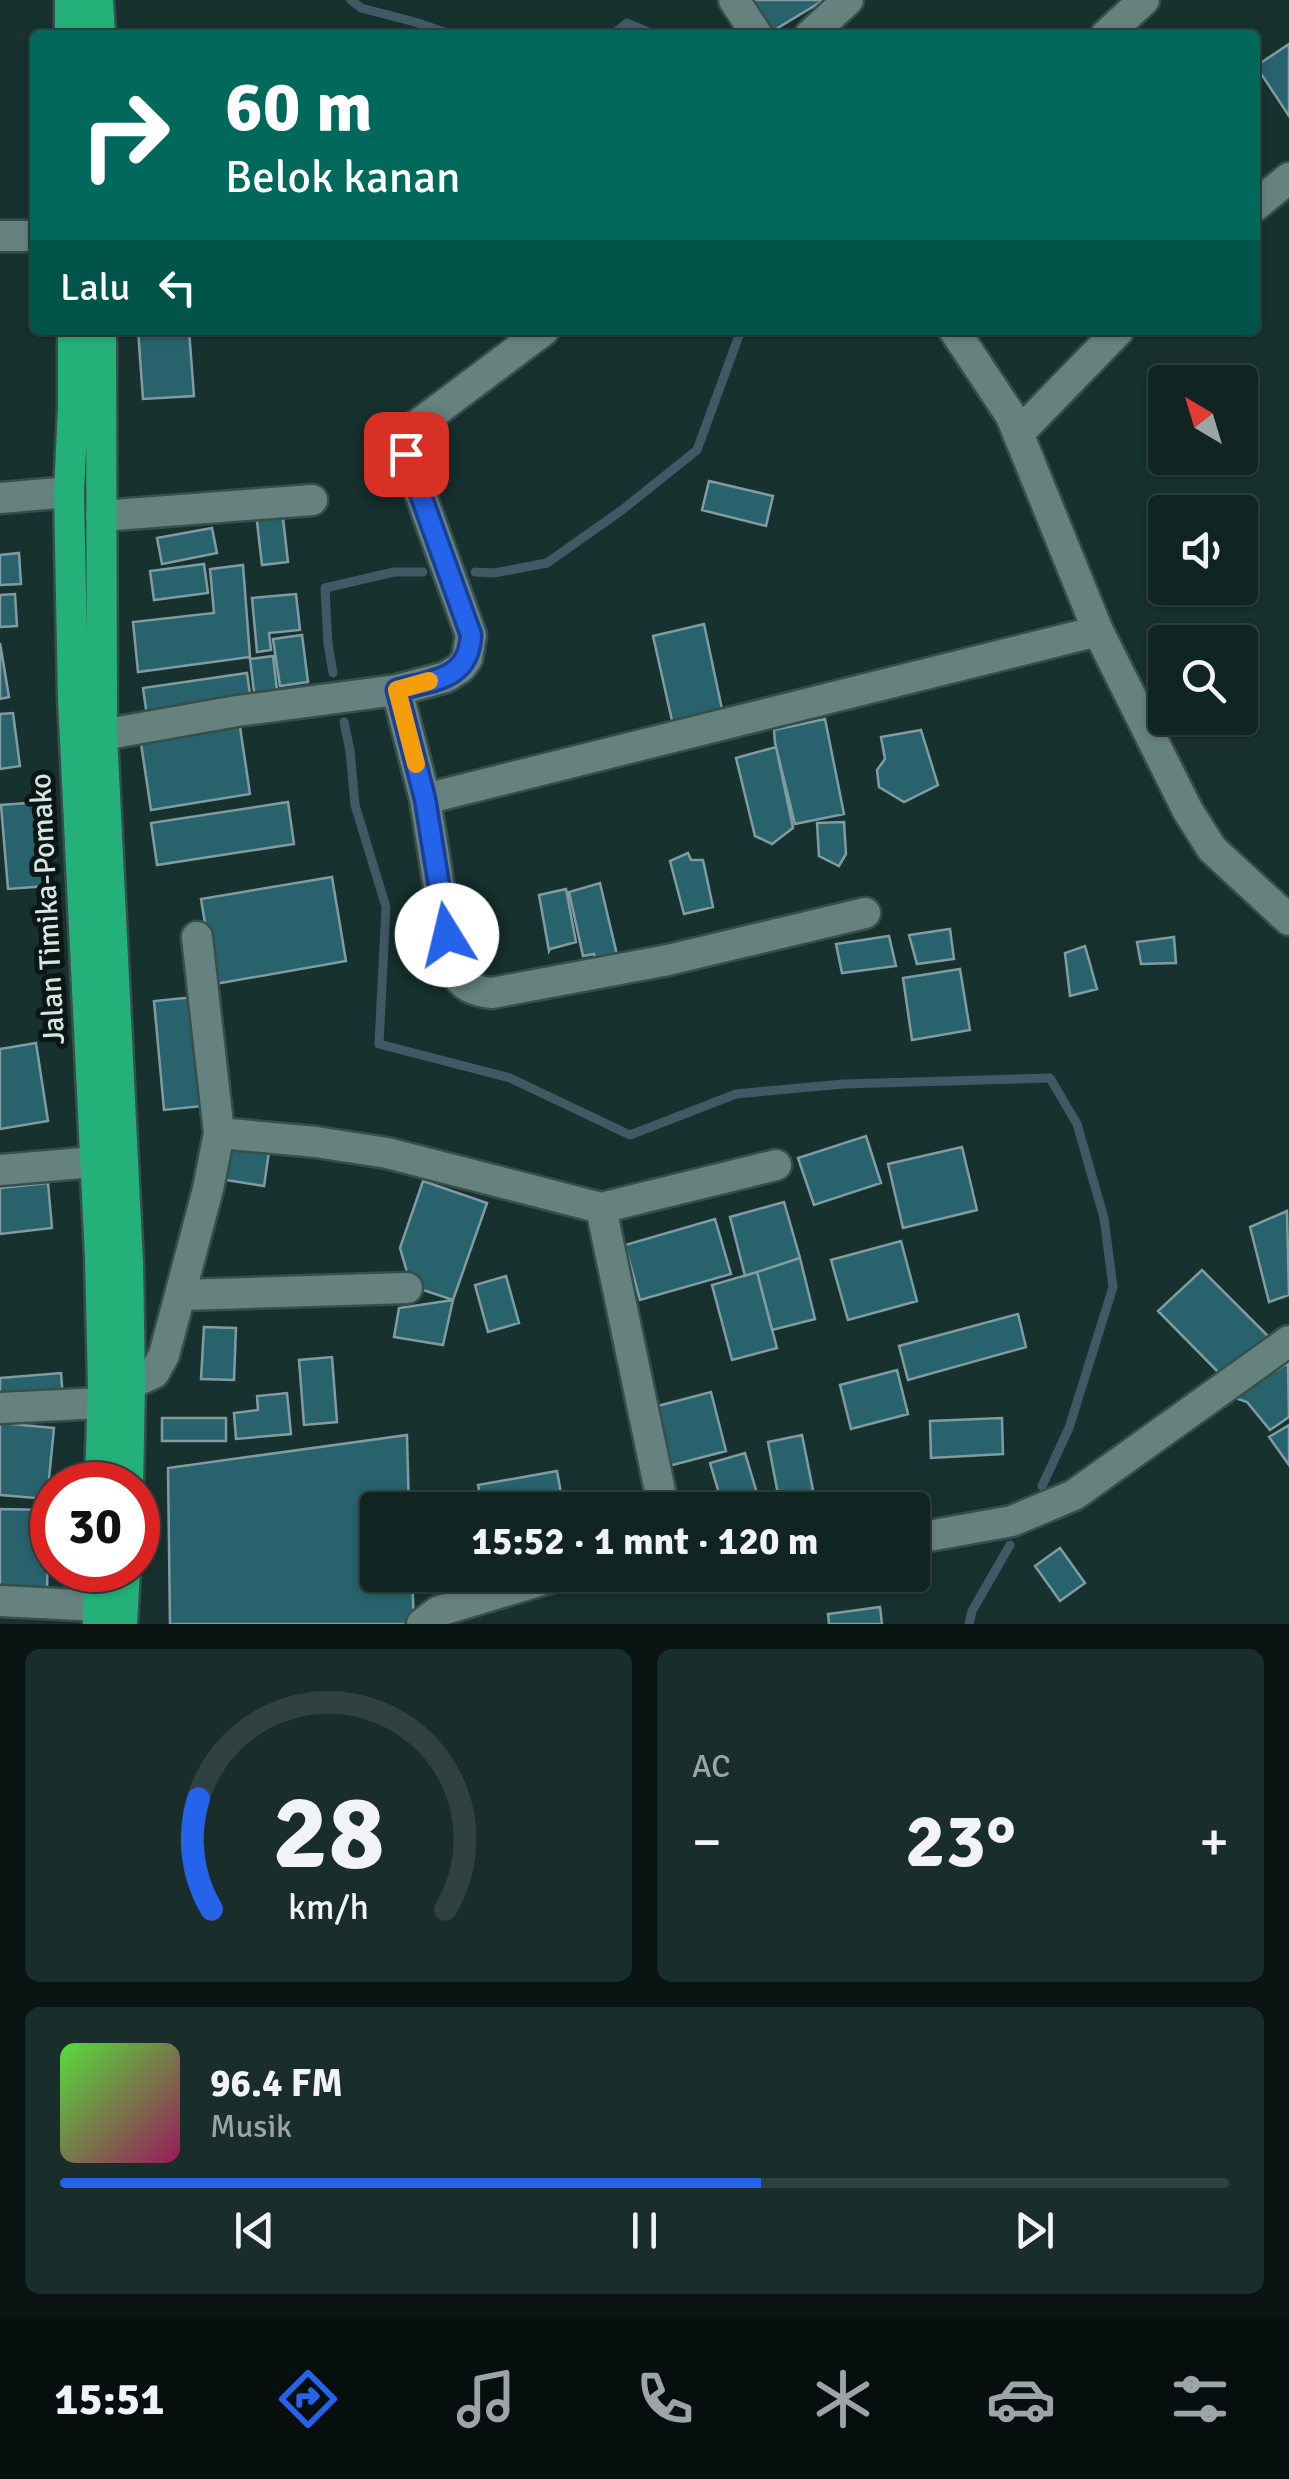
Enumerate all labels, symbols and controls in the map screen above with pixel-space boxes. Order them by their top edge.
text: 60 m [225,64,373,150]
icon: right [60,70,190,200]
text: Belok kanan [225,150,461,205]
icon: left [150,260,205,315]
text: Lalu [60,264,130,311]
north arrow [1148,365,1258,475]
map controls [1148,365,1258,735]
pin [364,412,449,497]
icon: arrive [379,427,434,482]
button: sound [1148,495,1258,605]
button: search [1148,625,1258,735]
street label: Jalan Timika-Pomako [22,772,73,1046]
position arrow [395,883,499,987]
speed limit sign: 30 [30,1462,160,1592]
text: 15:52 · 1 mnt · 120 m [471,1518,819,1565]
text: AC [692,1747,730,1786]
text: 28 [272,1769,385,1897]
text: 23° [905,1795,1016,1888]
text: − [692,1808,722,1876]
text: + [1199,1808,1229,1876]
text: km/h [288,1885,369,1929]
text: 96.4 FM [210,2060,343,2107]
text: Musik [210,2107,292,2146]
icon: previous [227,2203,282,2258]
icon: pause [617,2203,672,2258]
icon: next [1007,2203,1062,2258]
icon: directions [273,2364,343,2434]
icon: music [451,2364,521,2434]
icon: phone [630,2364,700,2434]
icon: climate [808,2364,878,2434]
icon: car [986,2364,1056,2434]
icon: filters [1165,2364,1235,2434]
text: 15:51 [54,2372,165,2427]

